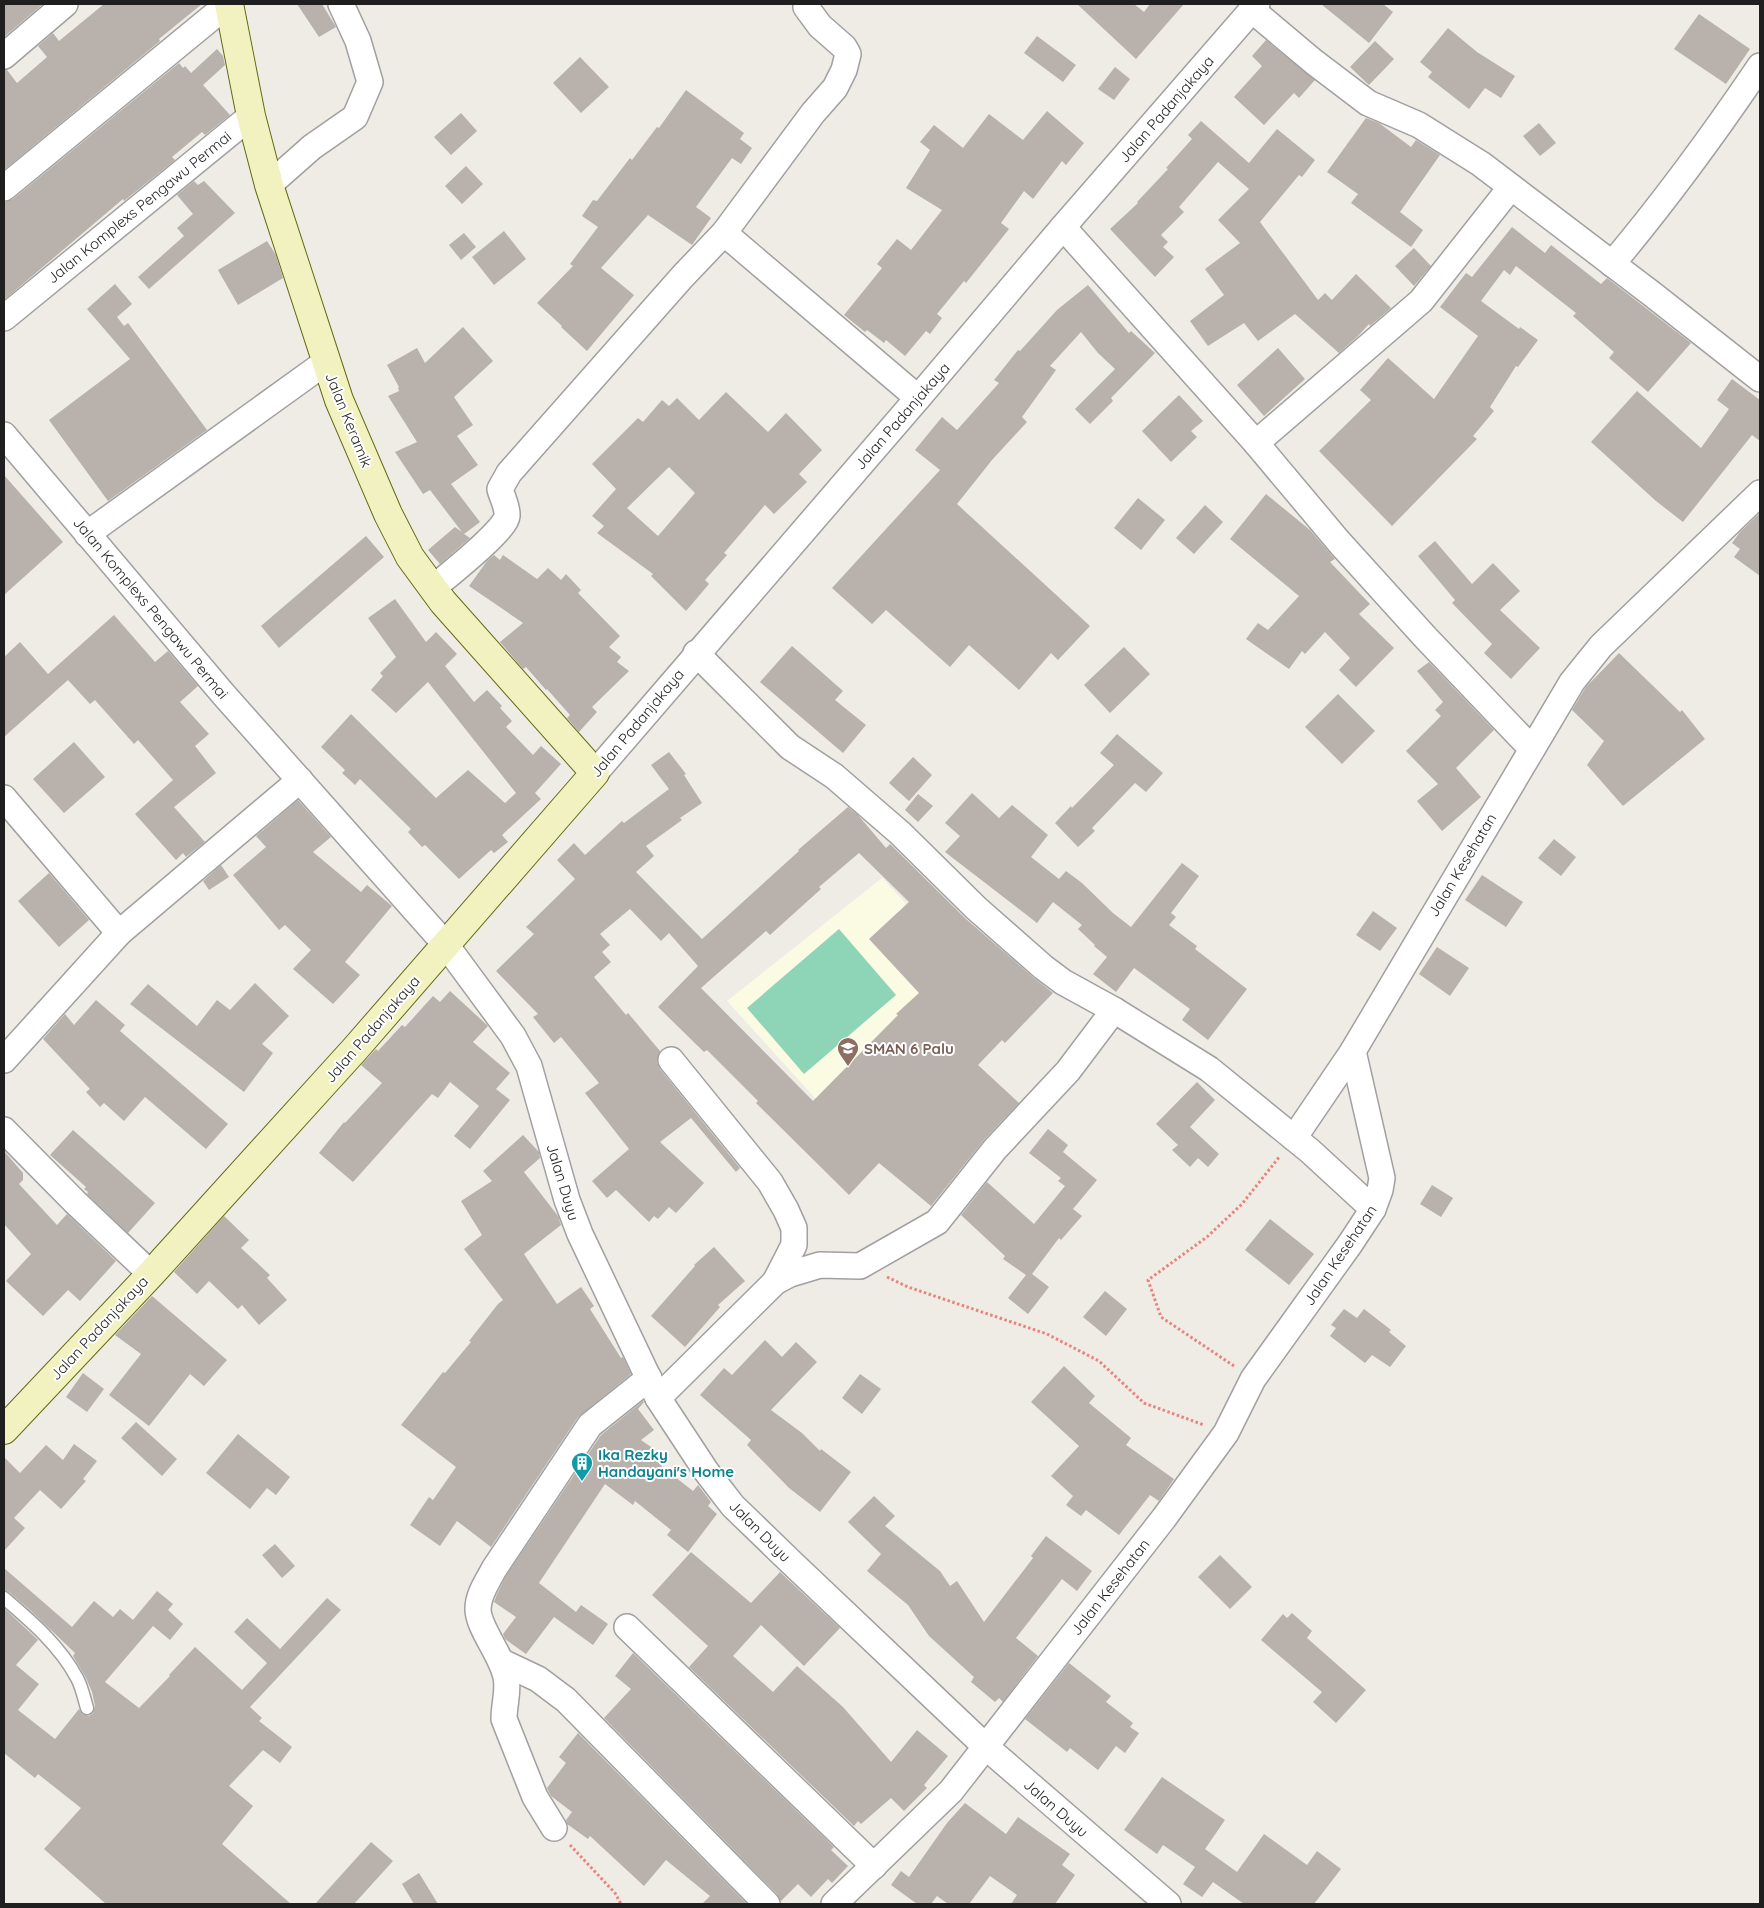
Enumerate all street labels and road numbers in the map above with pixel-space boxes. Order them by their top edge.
street label: Jalan Padanjakaya [1114,52,1218,166]
street label: Jalan Komplexs Pengawu Permai [43,127,235,287]
street label: Jalan Padanjakaya [850,359,954,473]
street label: Jalan Keramik [321,370,377,470]
street label: Jalan Komplexs Pengawu Permai [69,513,233,703]
street label: Jalan Padanjakaya [586,665,688,781]
street label: Jalan Kesehatan [1424,810,1500,920]
street label: Jalan Padanjakaya [320,972,424,1086]
street label: Jalan Duyu [542,1141,584,1223]
street label: Jalan Kesehatan [1299,1201,1381,1309]
street label: Jalan Padanjakaya [46,1272,152,1384]
street label: Jalan Duyu [725,1496,795,1566]
street label: Jalan Kesehatan [1066,1535,1154,1639]
street label: Jalan Duyu [1020,1775,1092,1841]

